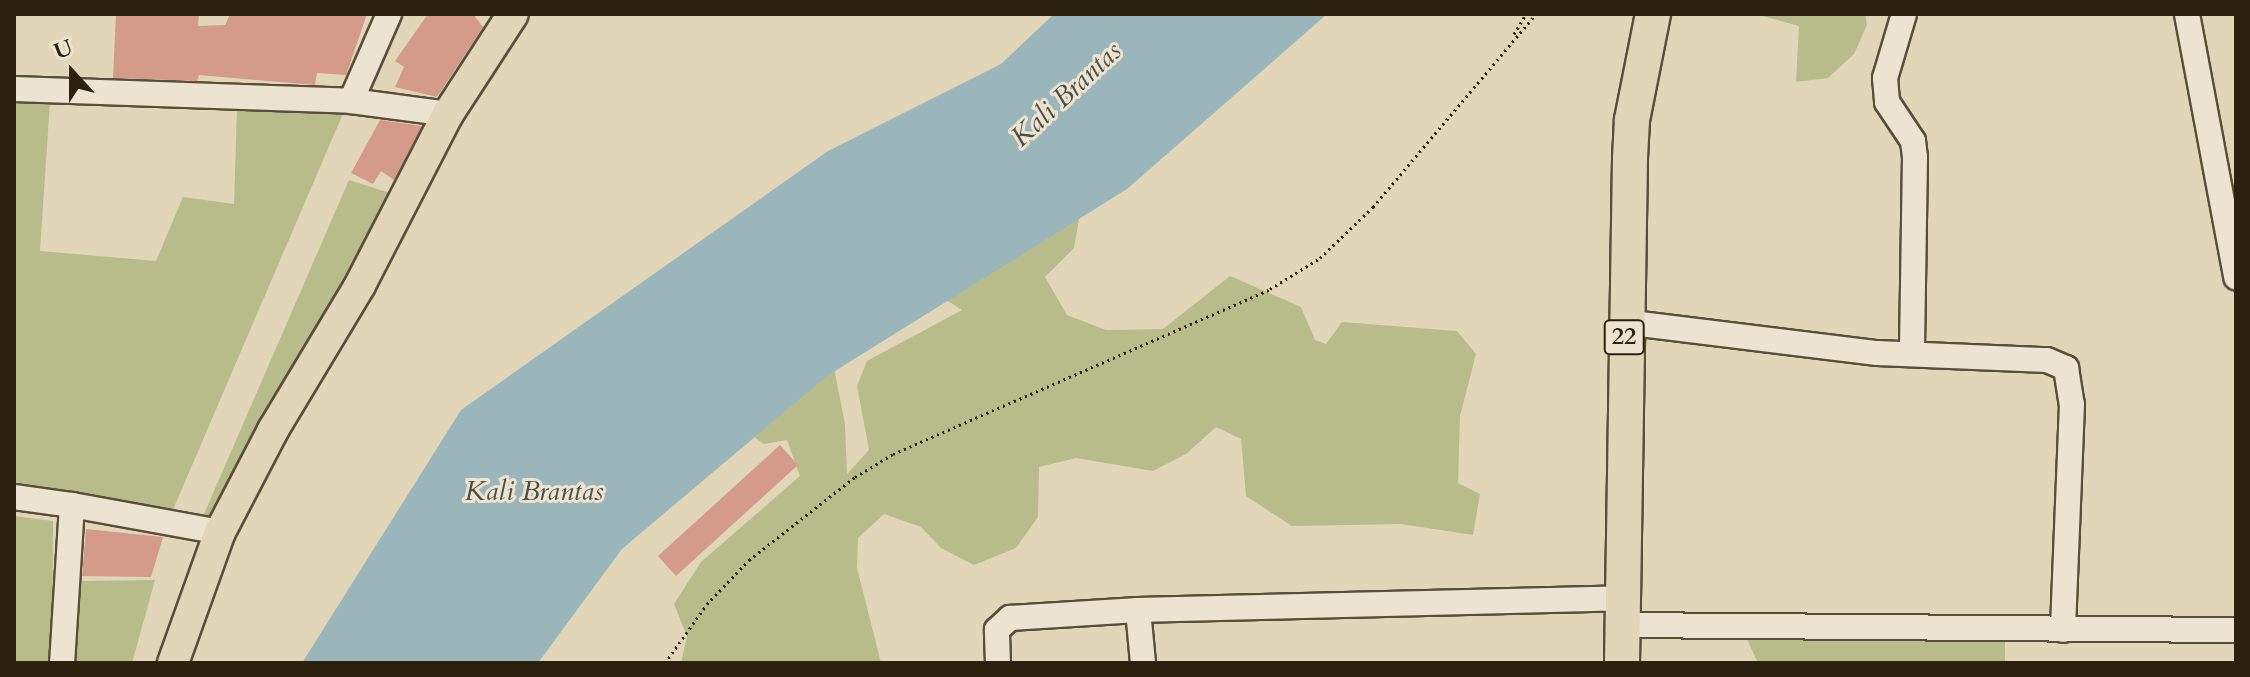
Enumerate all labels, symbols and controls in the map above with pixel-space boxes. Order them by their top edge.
north arrow [32,32,112,112]
text: U [50,32,77,67]
water label: Kali Brantas [1004,34,1128,154]
road number: 22 [1602,317,1646,357]
water label: Kali Brantas [465,474,603,508]

